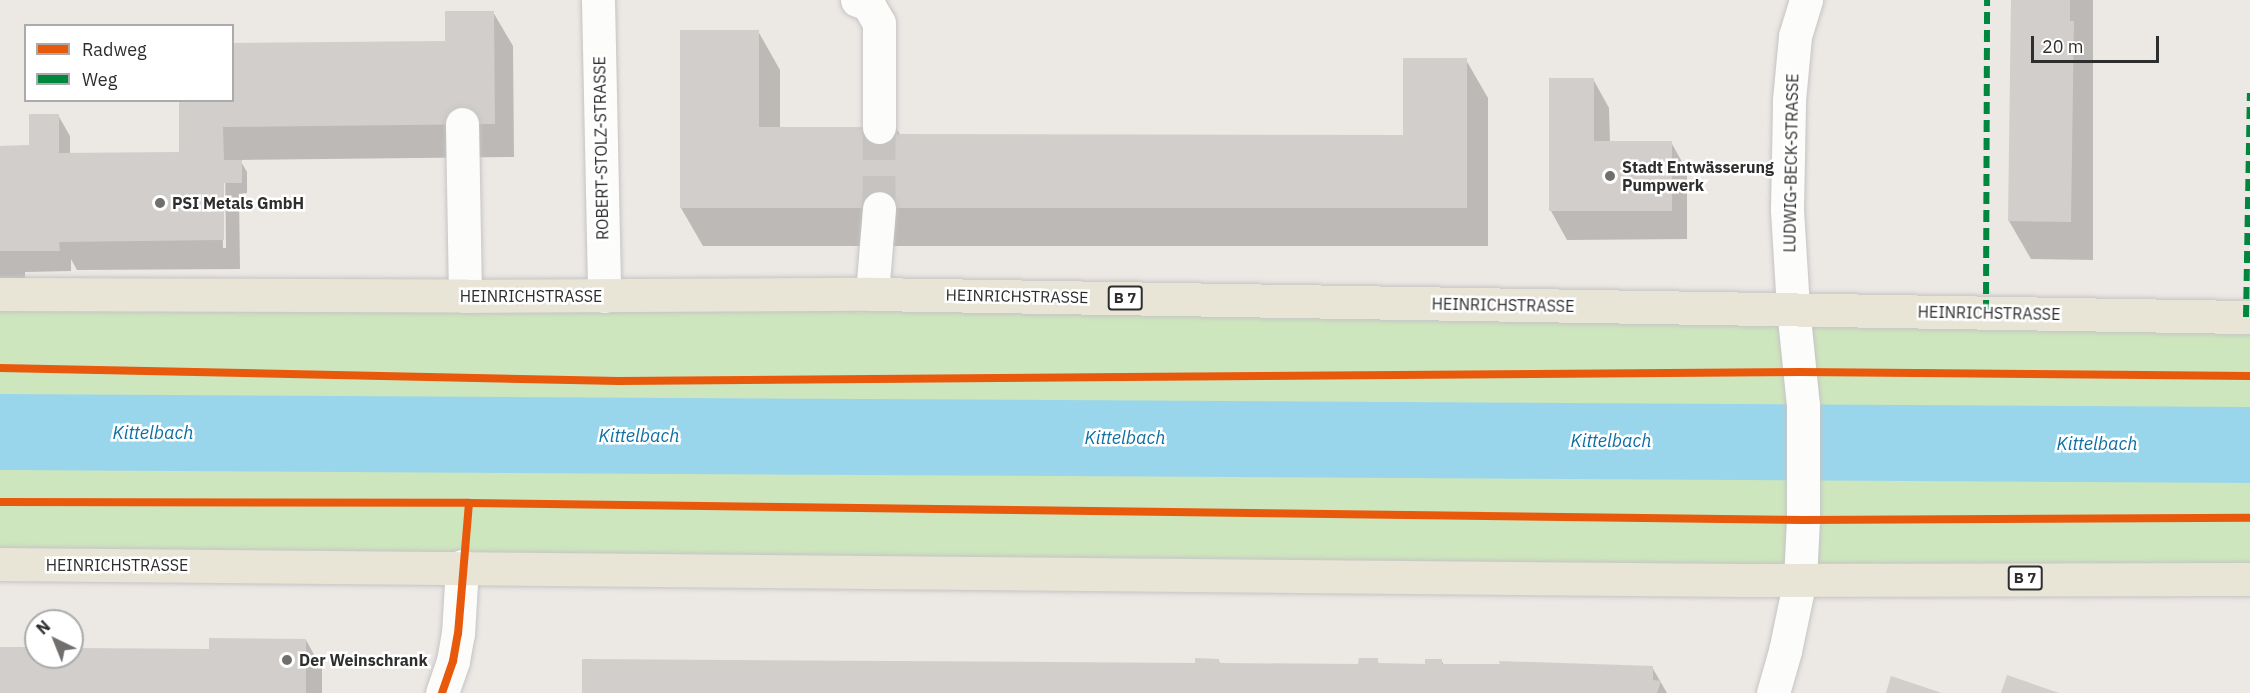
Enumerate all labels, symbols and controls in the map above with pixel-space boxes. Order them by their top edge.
legend [24,24,234,102]
scale bar [2034,24,2162,62]
text: 20 m [2042,35,2084,58]
text: Radweg [82,38,147,61]
street label: ROBERT-STOLZ-STRASSE [590,56,612,240]
text: Weg [82,68,117,91]
street label: LUDWIG-BECK-STRASSE [1780,73,1802,253]
place label: Stadt Entwässerung Pumpwerk [1622,157,1774,195]
marker: Stadt Entwässerung Pumpwerk [1603,169,1617,183]
place label: PSI Metals GmbH [172,193,304,213]
marker: PSI Metals GmbH [153,196,167,210]
street label: HEINRICHSTRASSE [945,285,1089,307]
street label: HEINRICHSTRASSE [460,286,602,306]
road number: B 7 [1107,286,1143,310]
street label: HEINRICHSTRASSE [1431,294,1575,316]
street label: HEINRICHSTRASSE [1917,302,2061,324]
water label: Kittelbach [113,422,193,444]
water label: Kittelbach [599,425,679,447]
water label: Kittelbach [1085,427,1165,449]
water label: Kittelbach [1571,430,1651,452]
water label: Kittelbach [2057,433,2137,455]
street label: HEINRICHSTRASSE [46,555,188,575]
road number: B 7 [2007,566,2043,590]
north arrow [24,609,84,669]
text: N [32,616,54,639]
place label: Der Weinschrank [299,650,428,670]
marker: Der Weinschrank [280,653,294,667]

